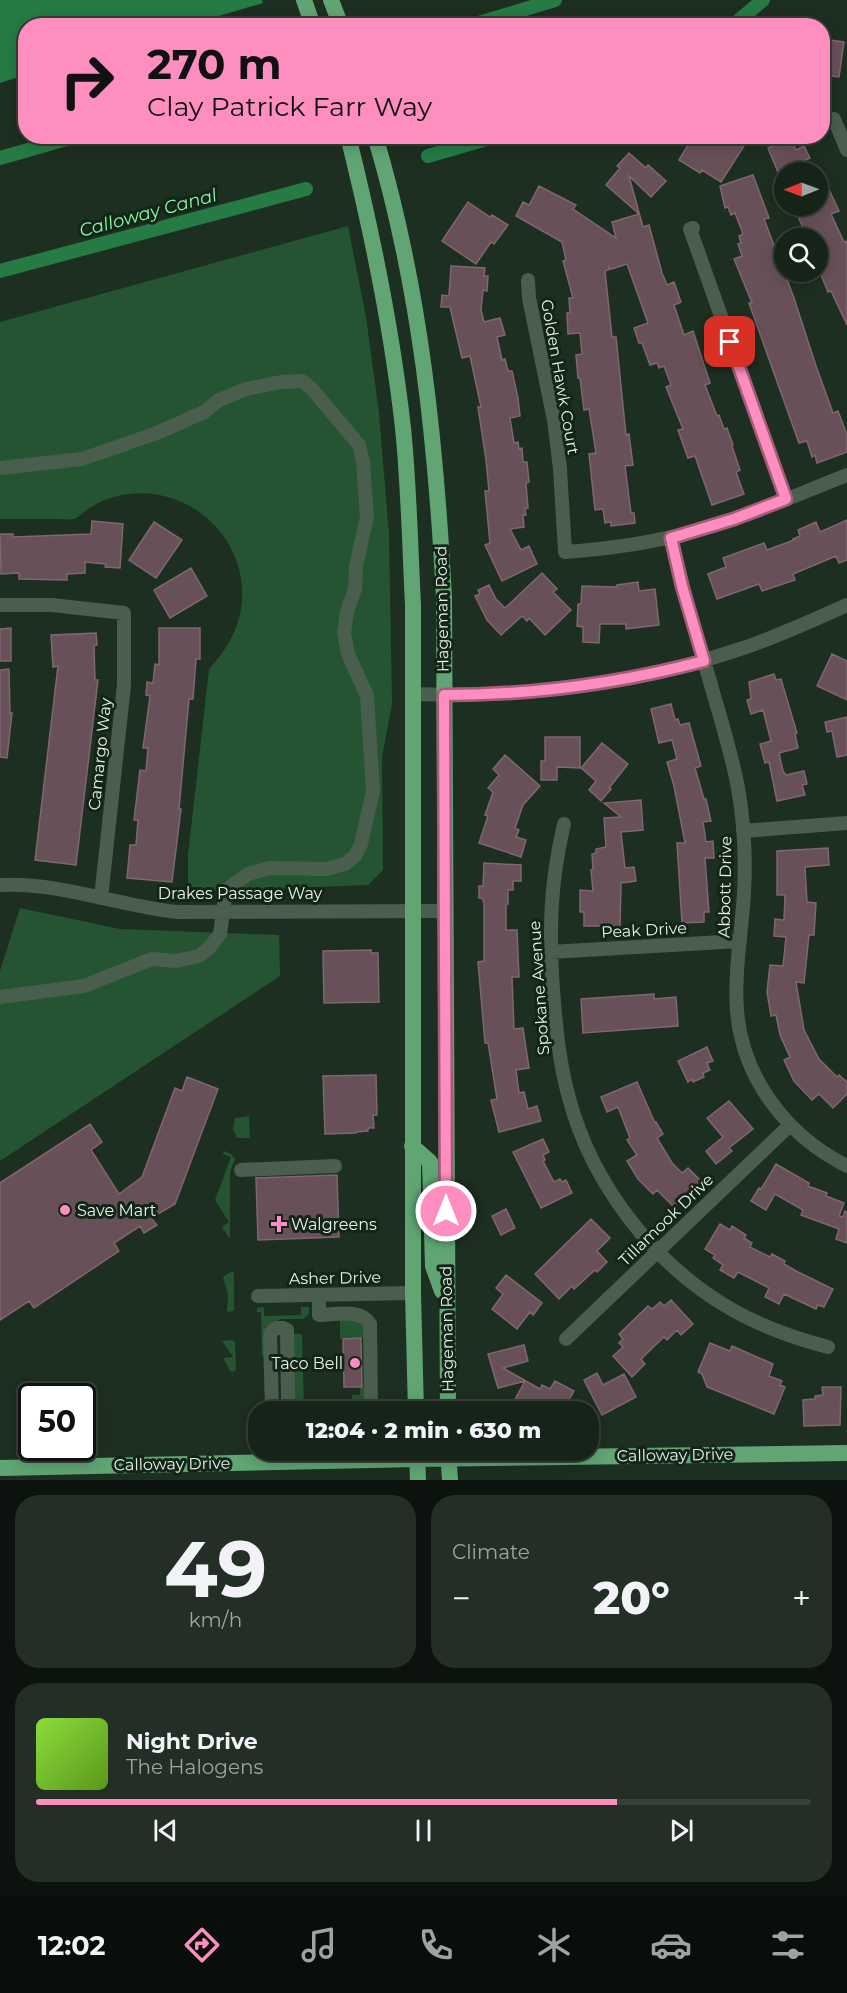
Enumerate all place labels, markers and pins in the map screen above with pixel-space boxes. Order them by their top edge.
pin [704,316,755,367]
place label: Save Mart [77,1201,157,1220]
marker: Save Mart [58,1203,72,1217]
place label: Walgreens [291,1215,377,1234]
marker: Walgreens [272,1217,286,1231]
place label: Taco Bell [271,1354,343,1373]
marker: Taco Bell [348,1356,362,1370]

